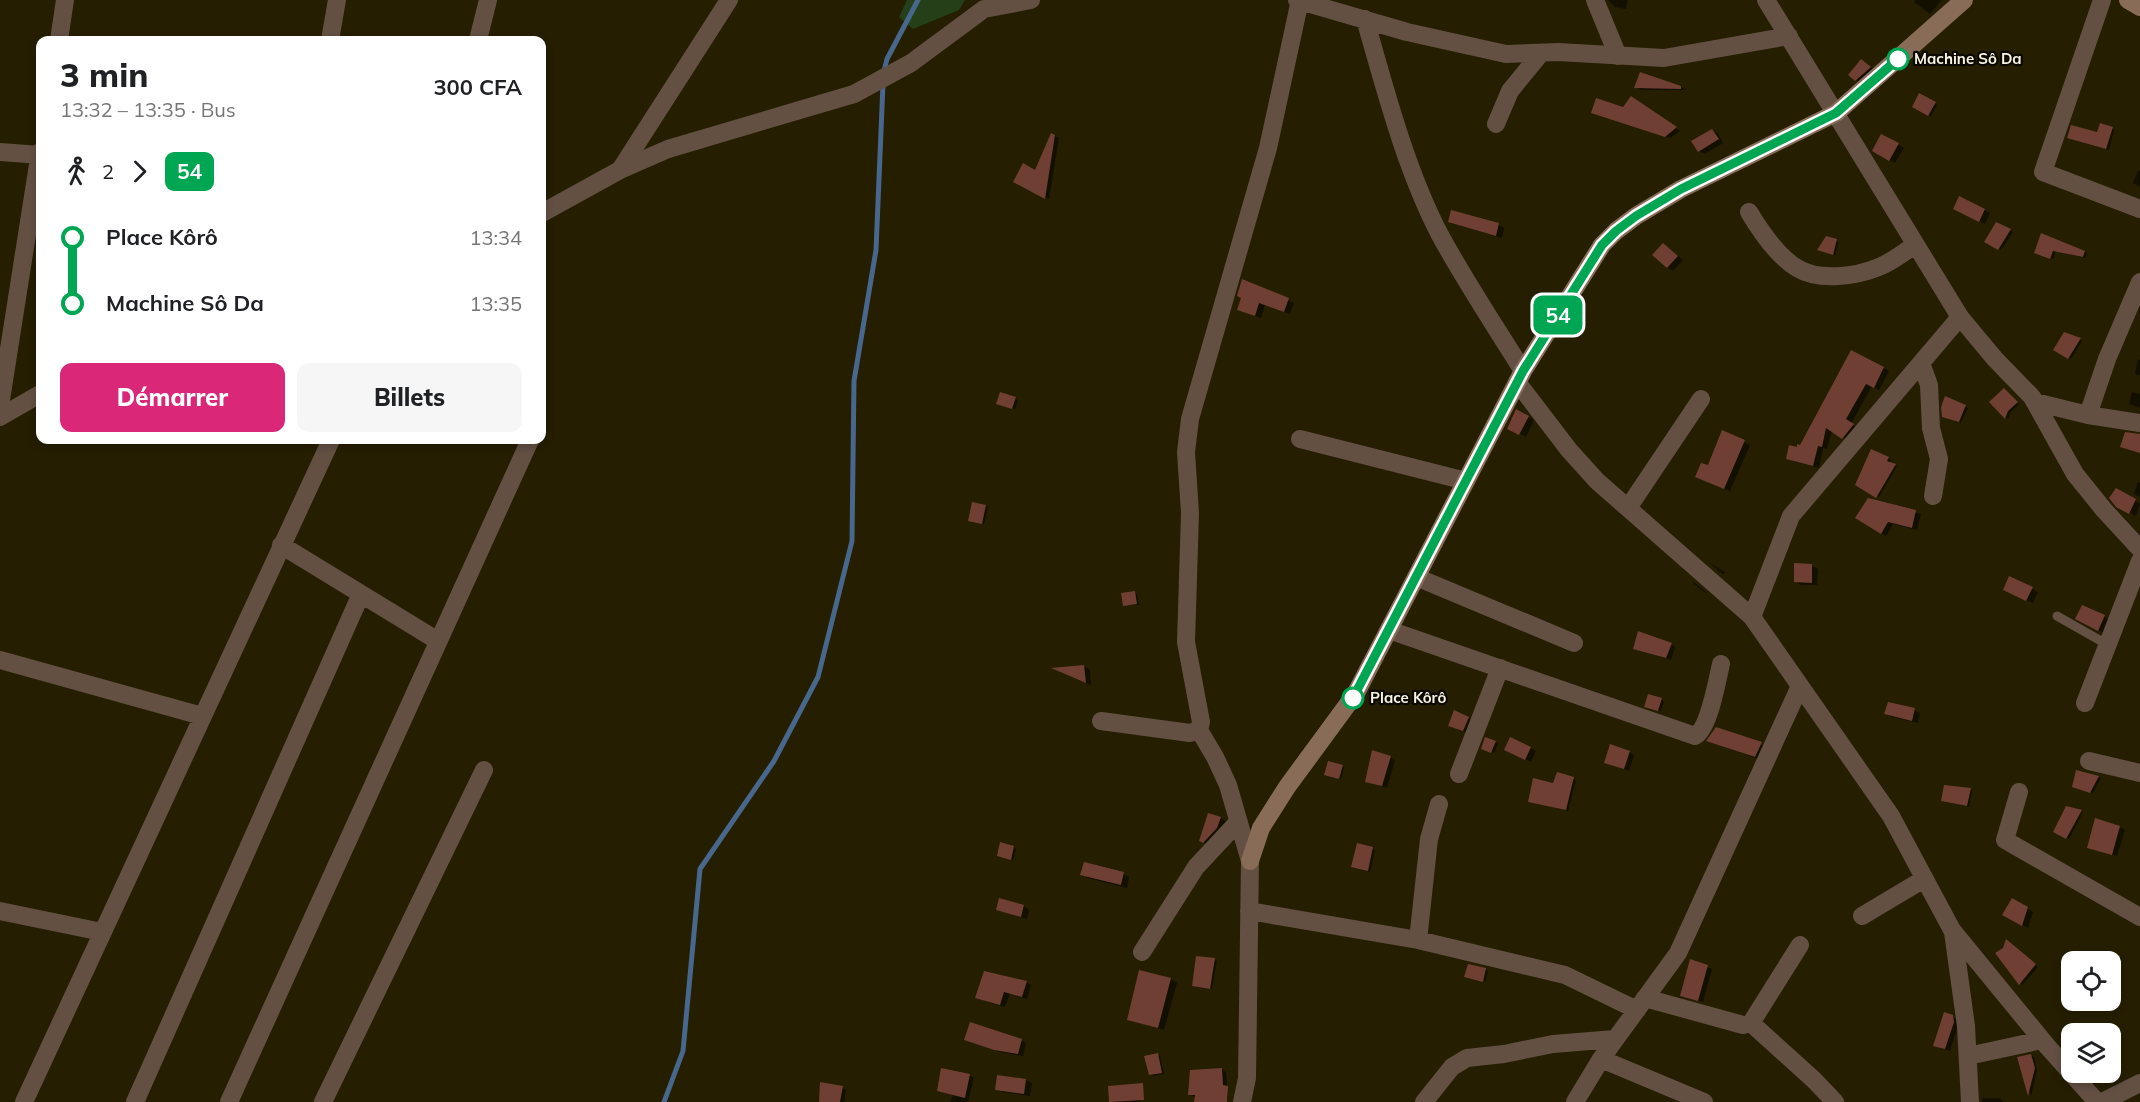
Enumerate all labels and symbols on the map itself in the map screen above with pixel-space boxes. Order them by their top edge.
marker: Machine Sô Da [1887,48,1909,70]
place label: Machine Sô Da [1914,49,2022,68]
line badge: 54 [1531,296,1585,334]
marker: Place Kôrô [1342,687,1364,709]
place label: Place Kôrô [1370,688,1446,707]

